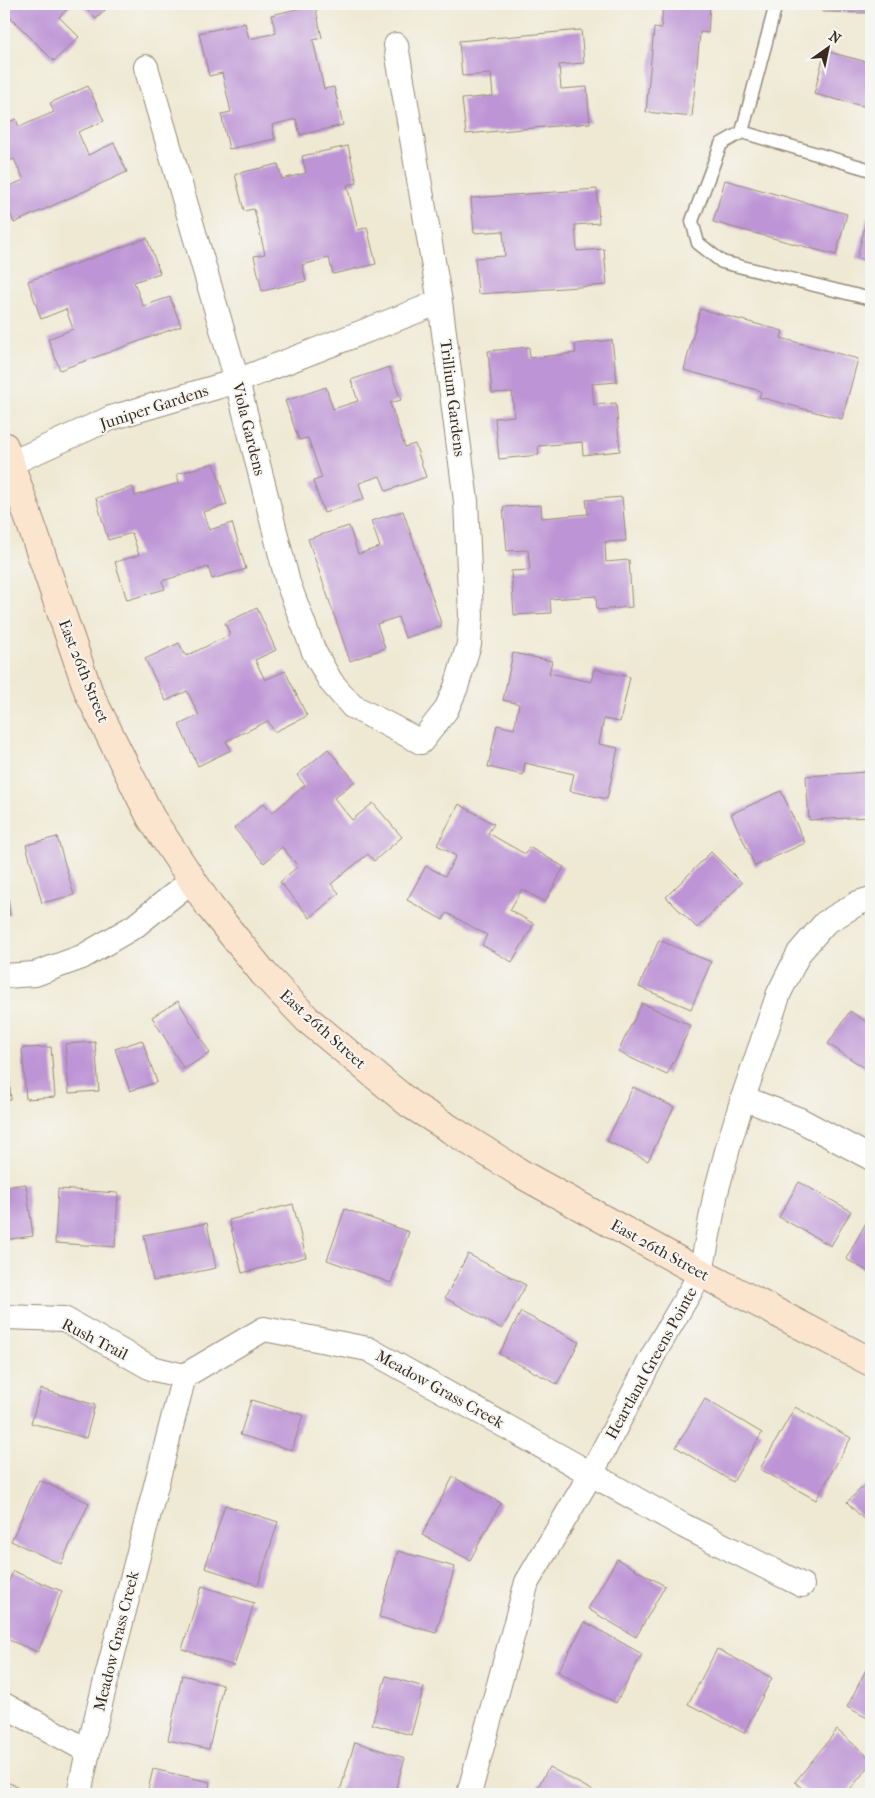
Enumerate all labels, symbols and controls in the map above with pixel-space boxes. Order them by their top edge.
north arrow [802,22,852,72]
text: N [826,27,844,48]
street label: Trillium Gardens [436,338,470,458]
street label: Viola Gardens [228,379,270,478]
street label: Juniper Gardens [96,381,211,434]
street label: East 26th Street [55,617,113,726]
street label: East 26th Street [276,985,370,1073]
street label: East 26th Street [608,1215,713,1285]
street label: Heartland Greens Pointe [601,1284,701,1442]
street label: Rush Trail [59,1314,132,1364]
street label: Meadow Grass Creek [372,1346,508,1433]
street label: Meadow Grass Creek [89,1568,143,1713]

